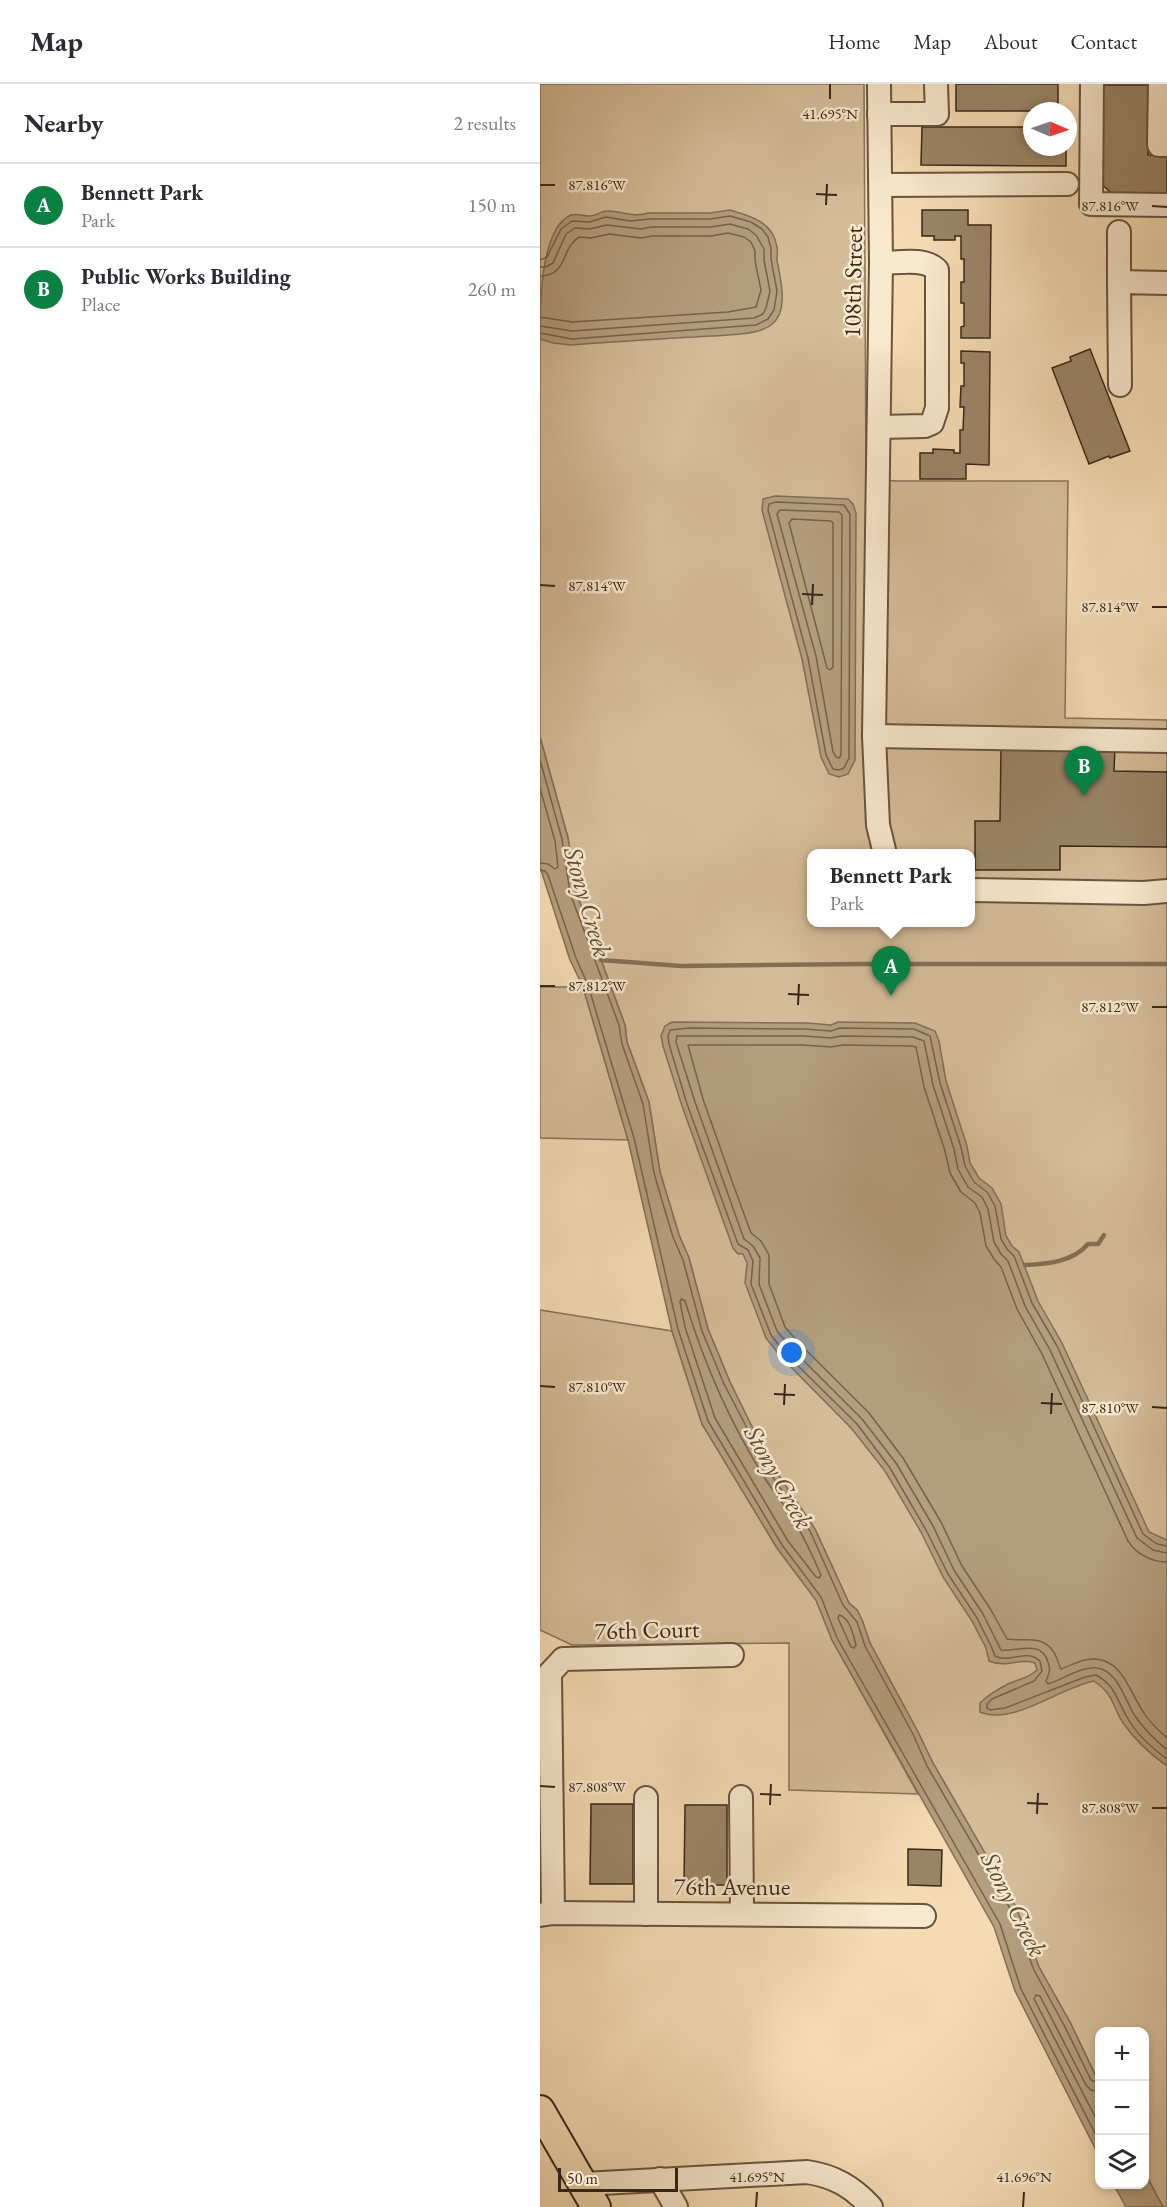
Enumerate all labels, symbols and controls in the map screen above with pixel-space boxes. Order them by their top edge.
text: Map [30,23,83,59]
text: Home [828,28,880,55]
text: Map [913,28,951,55]
text: About [984,28,1037,55]
text: Contact [1070,28,1137,55]
north arrow [1023,102,1077,156]
text: 41.695°N [802,104,858,123]
text: Nearby [24,106,104,140]
text: 2 results [453,110,516,136]
text: 87.816°W [568,175,626,194]
text: Bennett Park [81,178,203,207]
text: A [36,192,51,218]
text: 150 m [468,192,516,218]
text: 87.816°W [1081,196,1139,215]
text: Park [81,207,115,233]
street label: 108th Street [836,225,869,338]
text: Public Works Building [81,262,291,291]
text: B [37,276,50,302]
text: 260 m [468,276,516,302]
text: Place [81,291,120,317]
text: 87.814°W [568,576,626,595]
text: 87.814°W [1081,597,1139,616]
pin: B [1064,746,1104,796]
water label: Stony Creek [556,842,620,961]
popup [807,849,975,927]
text: Bennett Park [830,861,952,890]
text: Park [830,890,864,916]
pin: A [872,946,910,996]
text: 87.812°W [568,976,626,995]
text: 87.812°W [1081,997,1139,1016]
your location [777,1338,806,1367]
text: 87.810°W [568,1377,626,1396]
text: 87.810°W [1081,1398,1139,1417]
water label: Stony Creek [736,1418,822,1535]
street label: 76th Court [594,1613,700,1646]
text: 87.808°W [568,1777,626,1796]
text: 87.808°W [1081,1798,1139,1817]
water label: Stony Creek [973,1845,1055,1963]
street label: 76th Avenue [674,1871,790,1902]
map controls [1095,2027,1149,2189]
button: + [1095,2027,1149,2081]
button: − [1095,2081,1149,2135]
button: layers [1095,2135,1149,2189]
scale bar [558,2165,678,2192]
text: 41.695°N [729,2167,785,2186]
text: 41.696°N [996,2167,1052,2186]
text: 50 m [567,2168,598,2189]

